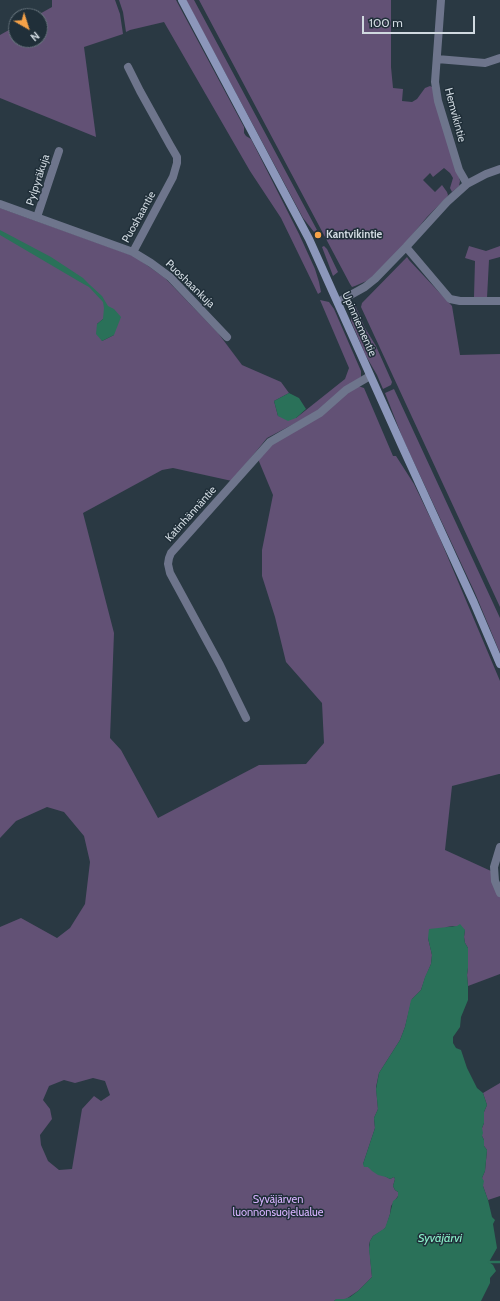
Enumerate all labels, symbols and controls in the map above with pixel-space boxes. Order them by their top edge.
north arrow [8,8,48,48]
scale bar [364,8,477,34]
text: 100 m [369,15,403,30]
text: N [27,29,42,44]
street label: Hemvikintie [441,86,469,144]
street label: Pylpyräkuja [24,153,52,207]
street label: Puoshaantie [119,189,159,245]
place label: Kantvikintie [326,228,382,242]
marker: Kantvikintie [313,230,323,240]
street label: Puoshaankuja [163,257,217,311]
street label: Upinniementie [339,290,379,358]
street label: Katinhännäntie [163,484,219,544]
park label: Syväjärven luonnonsuojelualue [233,1193,323,1219]
water label: Syväjärvi [418,1231,462,1245]

